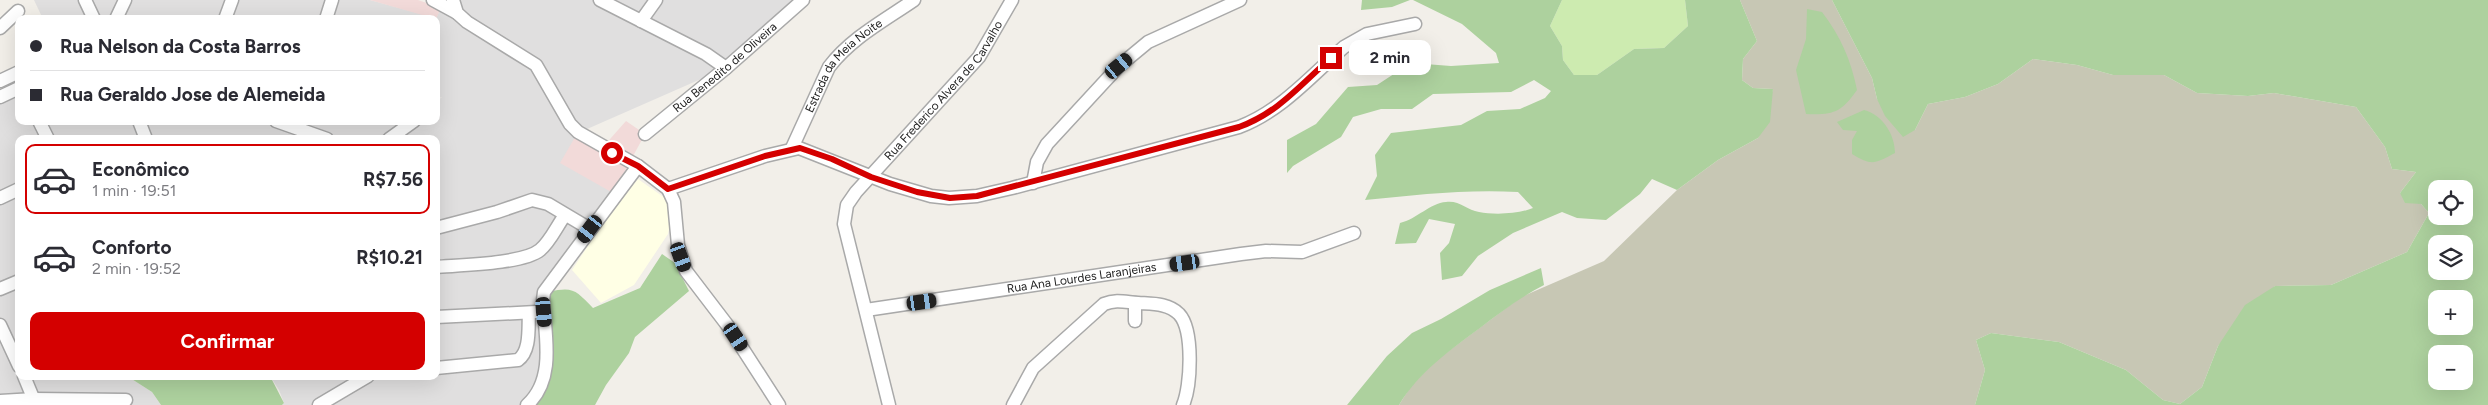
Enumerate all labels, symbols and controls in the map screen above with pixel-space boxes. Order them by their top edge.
street label: Estrada da Meia Noite [802,16,885,115]
street label: Rua Frederico Alvera de Carvalho [881,18,1005,163]
street label: Rua Benedito de Oliveira [670,19,780,115]
text: Rua Nelson da Costa Barros [60,35,301,58]
callout: 2 min [1348,40,1431,76]
route end [1320,47,1342,69]
text: 2 min [1370,48,1410,67]
car [1102,51,1135,81]
text: Rua Geraldo Jose de Alemeida [60,83,325,106]
route start [601,142,623,164]
icon: car [32,157,77,202]
text: Econômico [92,158,189,181]
text: R$7.56 [363,168,423,191]
map controls [2428,180,2473,390]
button: locate [2428,180,2473,225]
text: 1 min · 19:51 [92,181,176,200]
car [574,213,605,245]
icon: car [32,235,77,280]
button: layers [2428,235,2473,280]
text: Conforto [92,236,172,259]
car [668,240,693,274]
text: R$10.21 [356,246,423,269]
car [1169,253,1200,273]
text: 2 min · 19:52 [92,259,181,278]
street label: Rua Ana Lourdes Laranjeiras [1006,260,1158,296]
button: + [2428,290,2473,335]
car [906,292,937,312]
car [535,296,552,328]
button: Confirmar [30,312,425,370]
car [721,320,750,354]
button: − [2428,345,2473,390]

